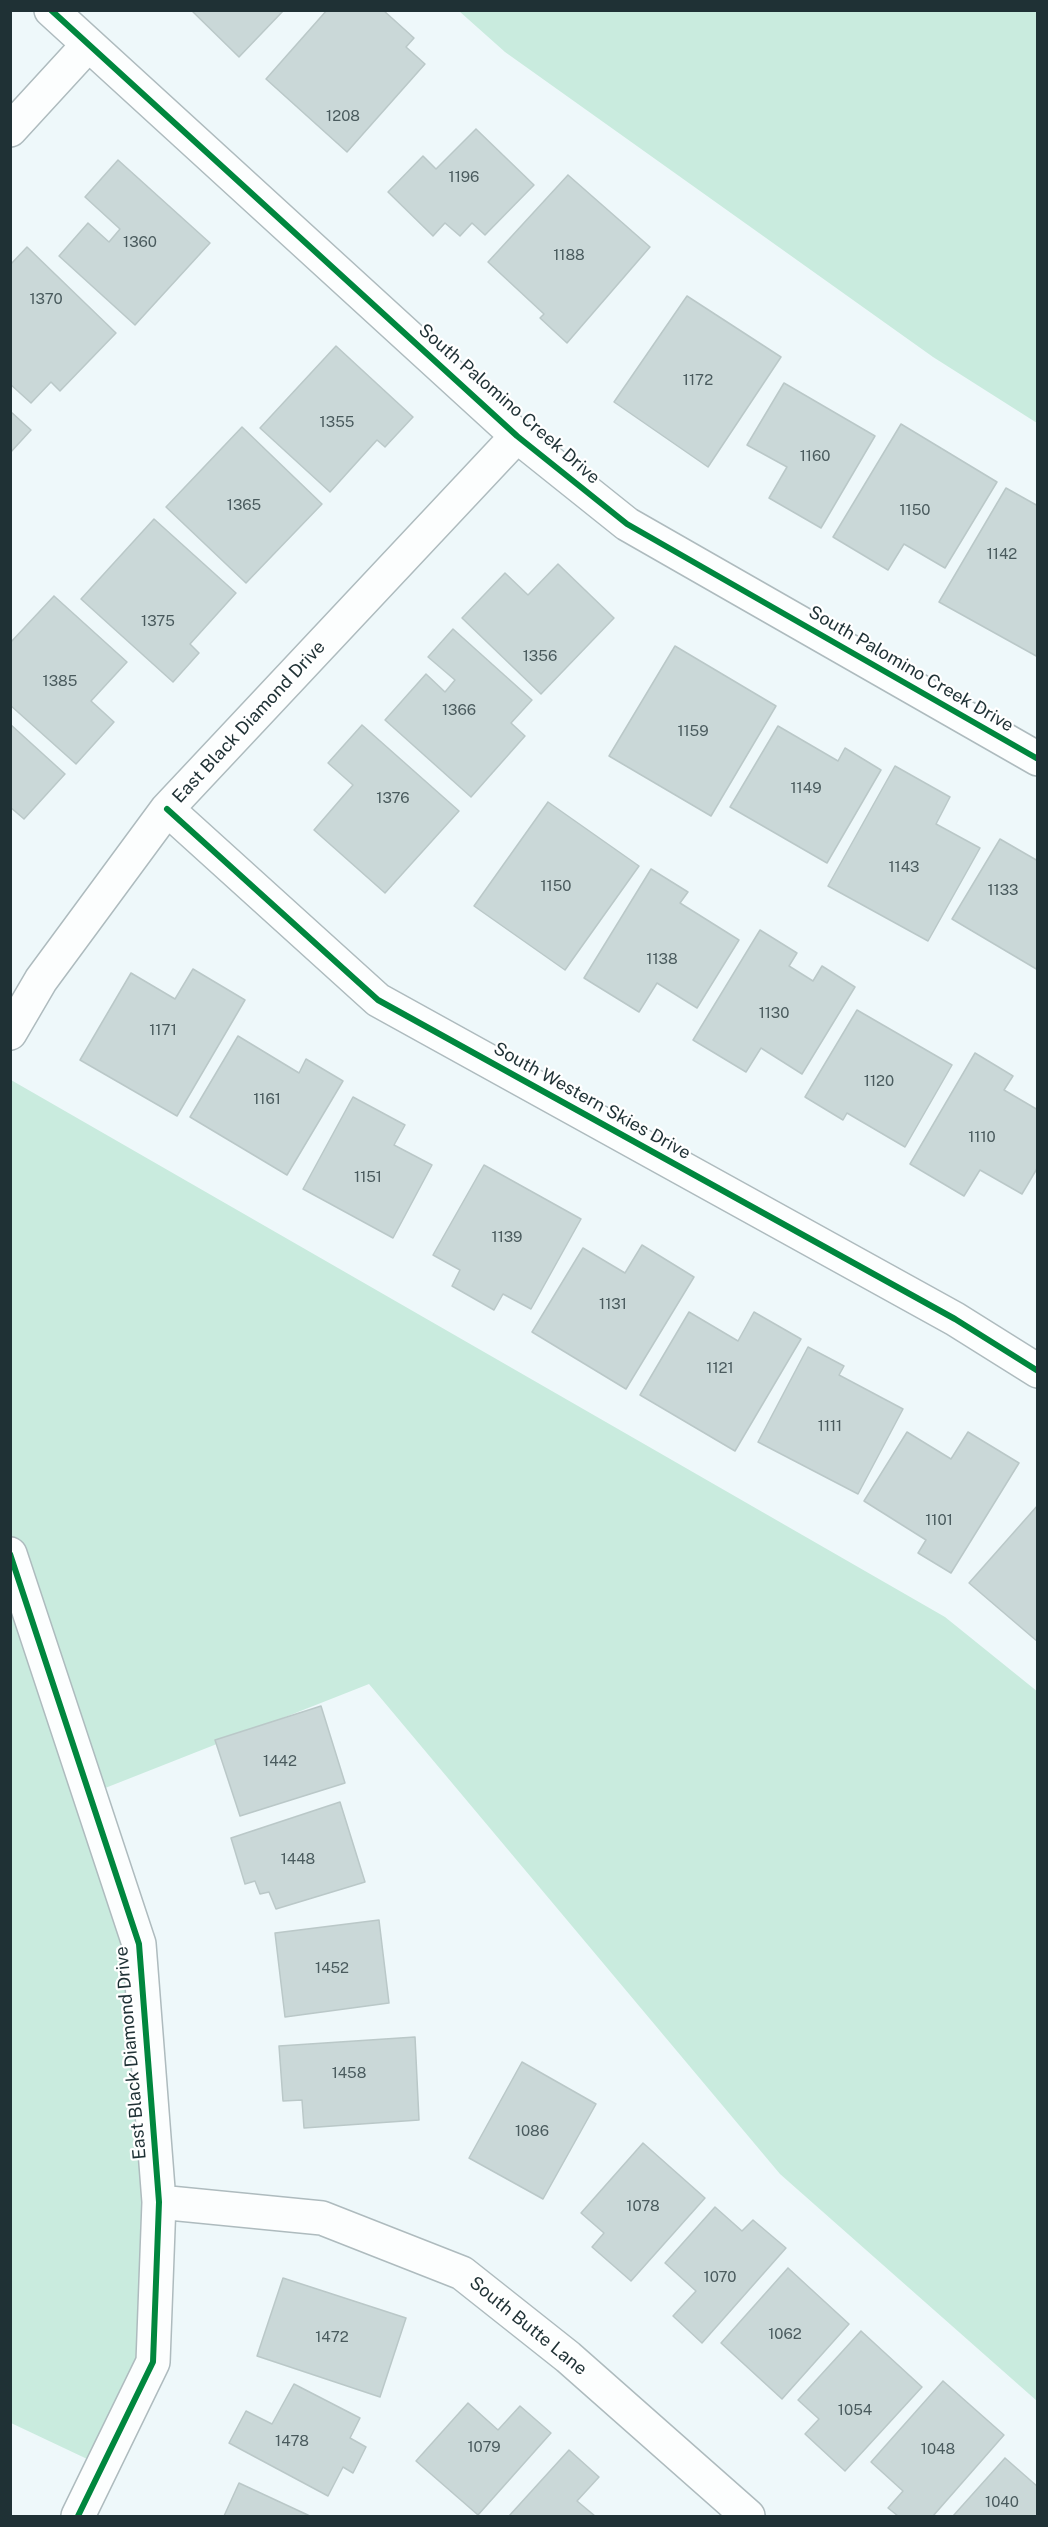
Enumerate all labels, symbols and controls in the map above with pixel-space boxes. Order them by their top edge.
house number: 1208 [326,107,360,125]
house number: 1196 [449,168,479,186]
house number: 1360 [123,233,157,251]
house number: 1188 [553,246,585,264]
house number: 1370 [29,290,63,308]
street label: South Palomino Creek Drive [414,319,604,489]
house number: 1172 [683,371,713,389]
house number: 1355 [320,413,354,431]
house number: 1160 [800,447,830,465]
house number: 1365 [227,496,261,514]
house number: 1150 [900,501,930,519]
house number: 1142 [987,545,1017,563]
street label: South Palomino Creek Drive [805,601,1017,737]
house number: 1375 [141,612,175,630]
street label: East Black Diamond Drive [168,636,330,808]
house number: 1356 [523,647,557,665]
house number: 1385 [43,672,77,690]
house number: 1366 [442,701,476,719]
house number: 1159 [677,722,709,740]
house number: 1149 [790,779,822,797]
house number: 1376 [376,789,410,807]
house number: 1143 [888,858,920,876]
house number: 1150 [541,877,571,895]
house number: 1133 [987,881,1019,899]
house number: 1138 [646,950,678,968]
house number: 1130 [759,1004,789,1022]
house number: 1171 [149,1021,177,1039]
street label: South Western Skies Drive [490,1038,694,1164]
house number: 1120 [864,1072,894,1090]
house number: 1161 [253,1090,281,1108]
house number: 1110 [968,1128,996,1146]
house number: 1151 [354,1168,382,1186]
house number: 1139 [492,1228,522,1246]
house number: 1131 [599,1295,627,1313]
house number: 1121 [706,1359,734,1377]
house number: 1111 [818,1417,842,1435]
house number: 1101 [925,1511,953,1529]
house number: 1442 [263,1752,297,1770]
house number: 1448 [281,1850,315,1868]
street label: East Black Diamond Drive [111,1945,151,2161]
house number: 1452 [315,1959,349,1977]
house number: 1458 [332,2064,366,2082]
house number: 1086 [515,2122,549,2140]
house number: 1078 [626,2197,660,2215]
house number: 1070 [704,2268,736,2286]
street label: South Butte Lane [465,2272,591,2380]
house number: 1062 [768,2325,802,2343]
house number: 1472 [315,2328,349,2346]
house number: 1054 [838,2401,872,2419]
house number: 1478 [275,2432,309,2450]
house number: 1079 [467,2438,501,2456]
house number: 1048 [921,2440,955,2458]
house number: 1040 [985,2493,1019,2511]

